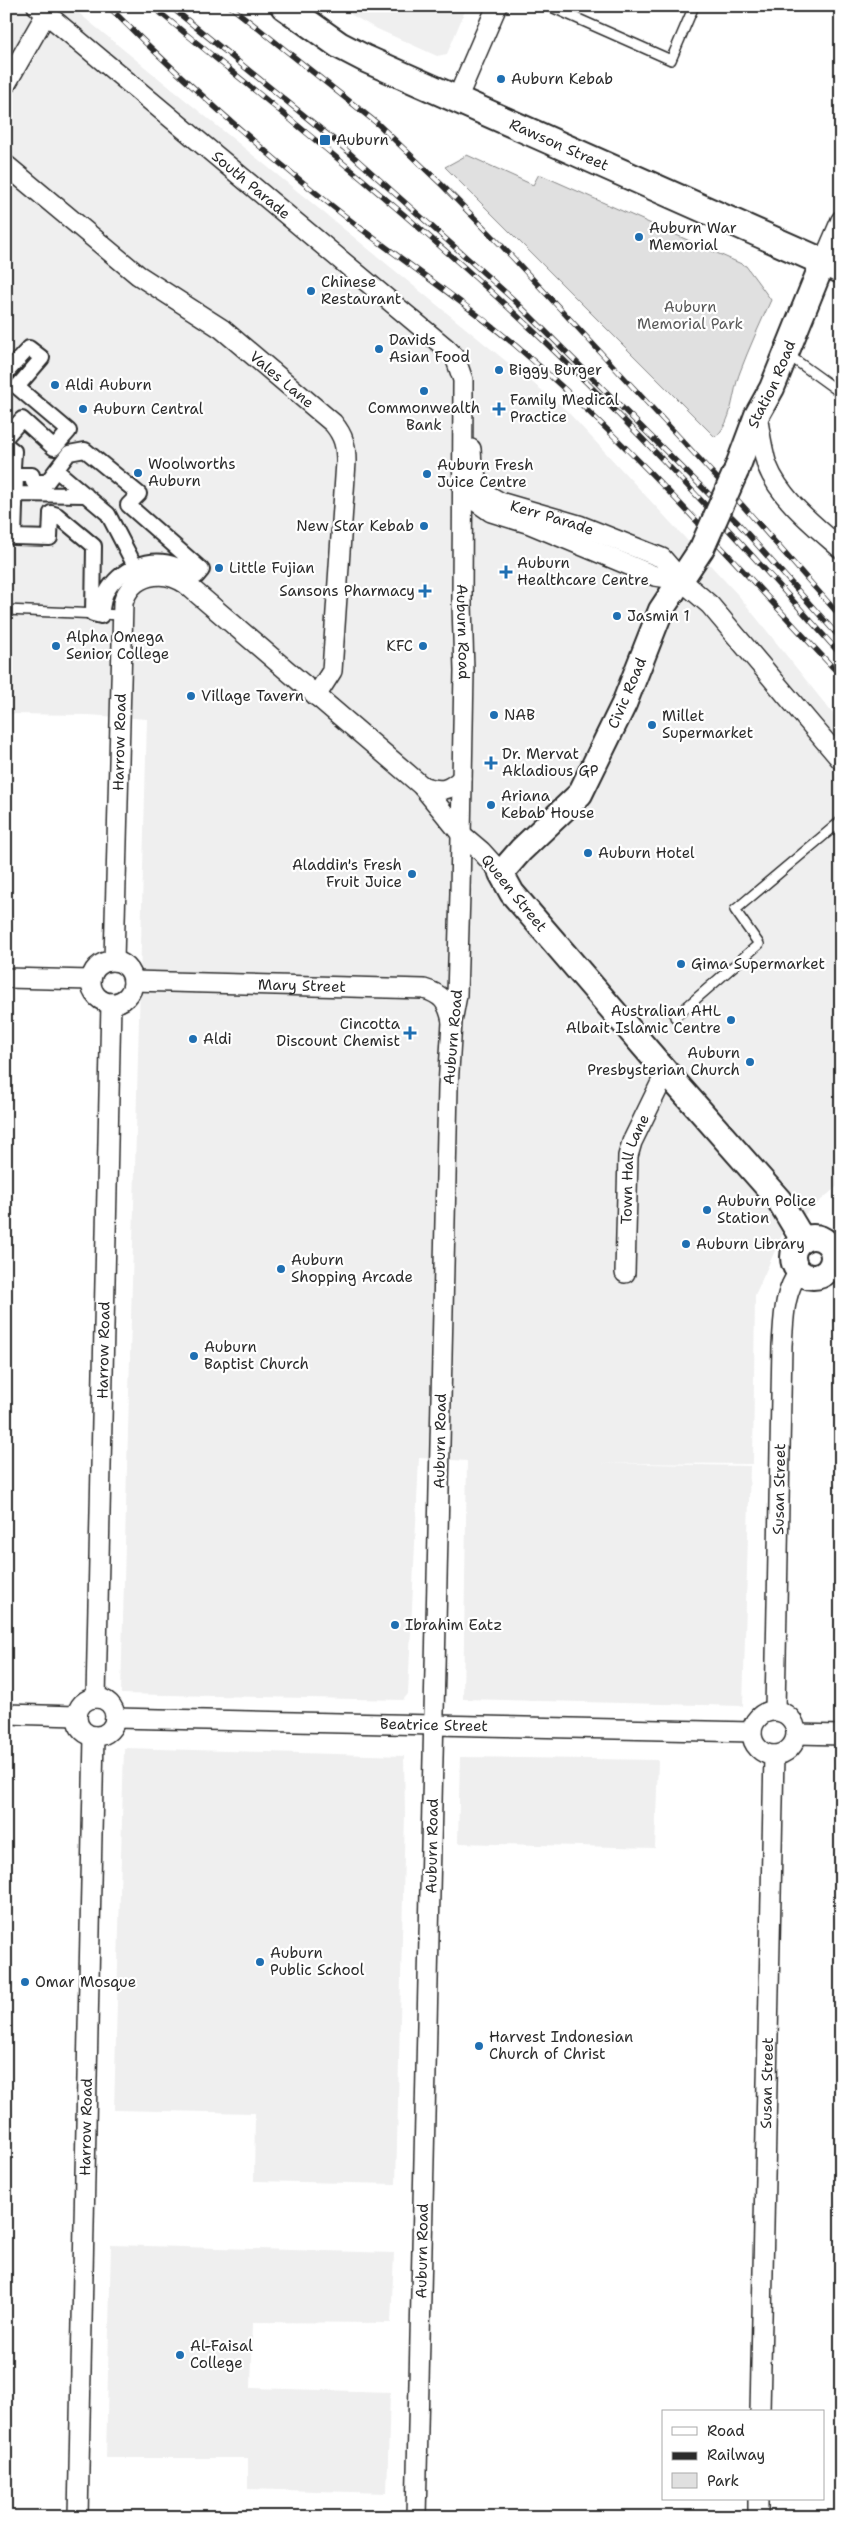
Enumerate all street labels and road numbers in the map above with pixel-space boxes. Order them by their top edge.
street label: Rawson Street [506,114,612,175]
street label: South Parade [207,146,295,224]
street label: Station Road [743,337,800,431]
street label: Vales Lane [245,347,318,413]
street label: Kerr Parade [508,496,597,540]
street label: Auburn Road [452,584,474,680]
street label: Civic Road [603,654,651,732]
street label: Harrow Road [108,693,131,791]
street label: Queen Street [476,850,552,936]
street label: Mary Street [258,974,346,997]
street label: Auburn Road [439,988,467,1085]
street label: Town Hall Lane [616,1111,654,1225]
street label: Harrow Road [92,1301,115,1399]
street label: Auburn Road [429,1393,451,1489]
street label: Susan Street [768,1443,790,1535]
street label: Beatrice Street [380,1714,488,1736]
street label: Auburn Road [421,1798,443,1894]
street label: Susan Street [756,2037,778,2129]
street label: Harrow Road [75,2078,97,2176]
street label: Auburn Road [411,2203,433,2299]

